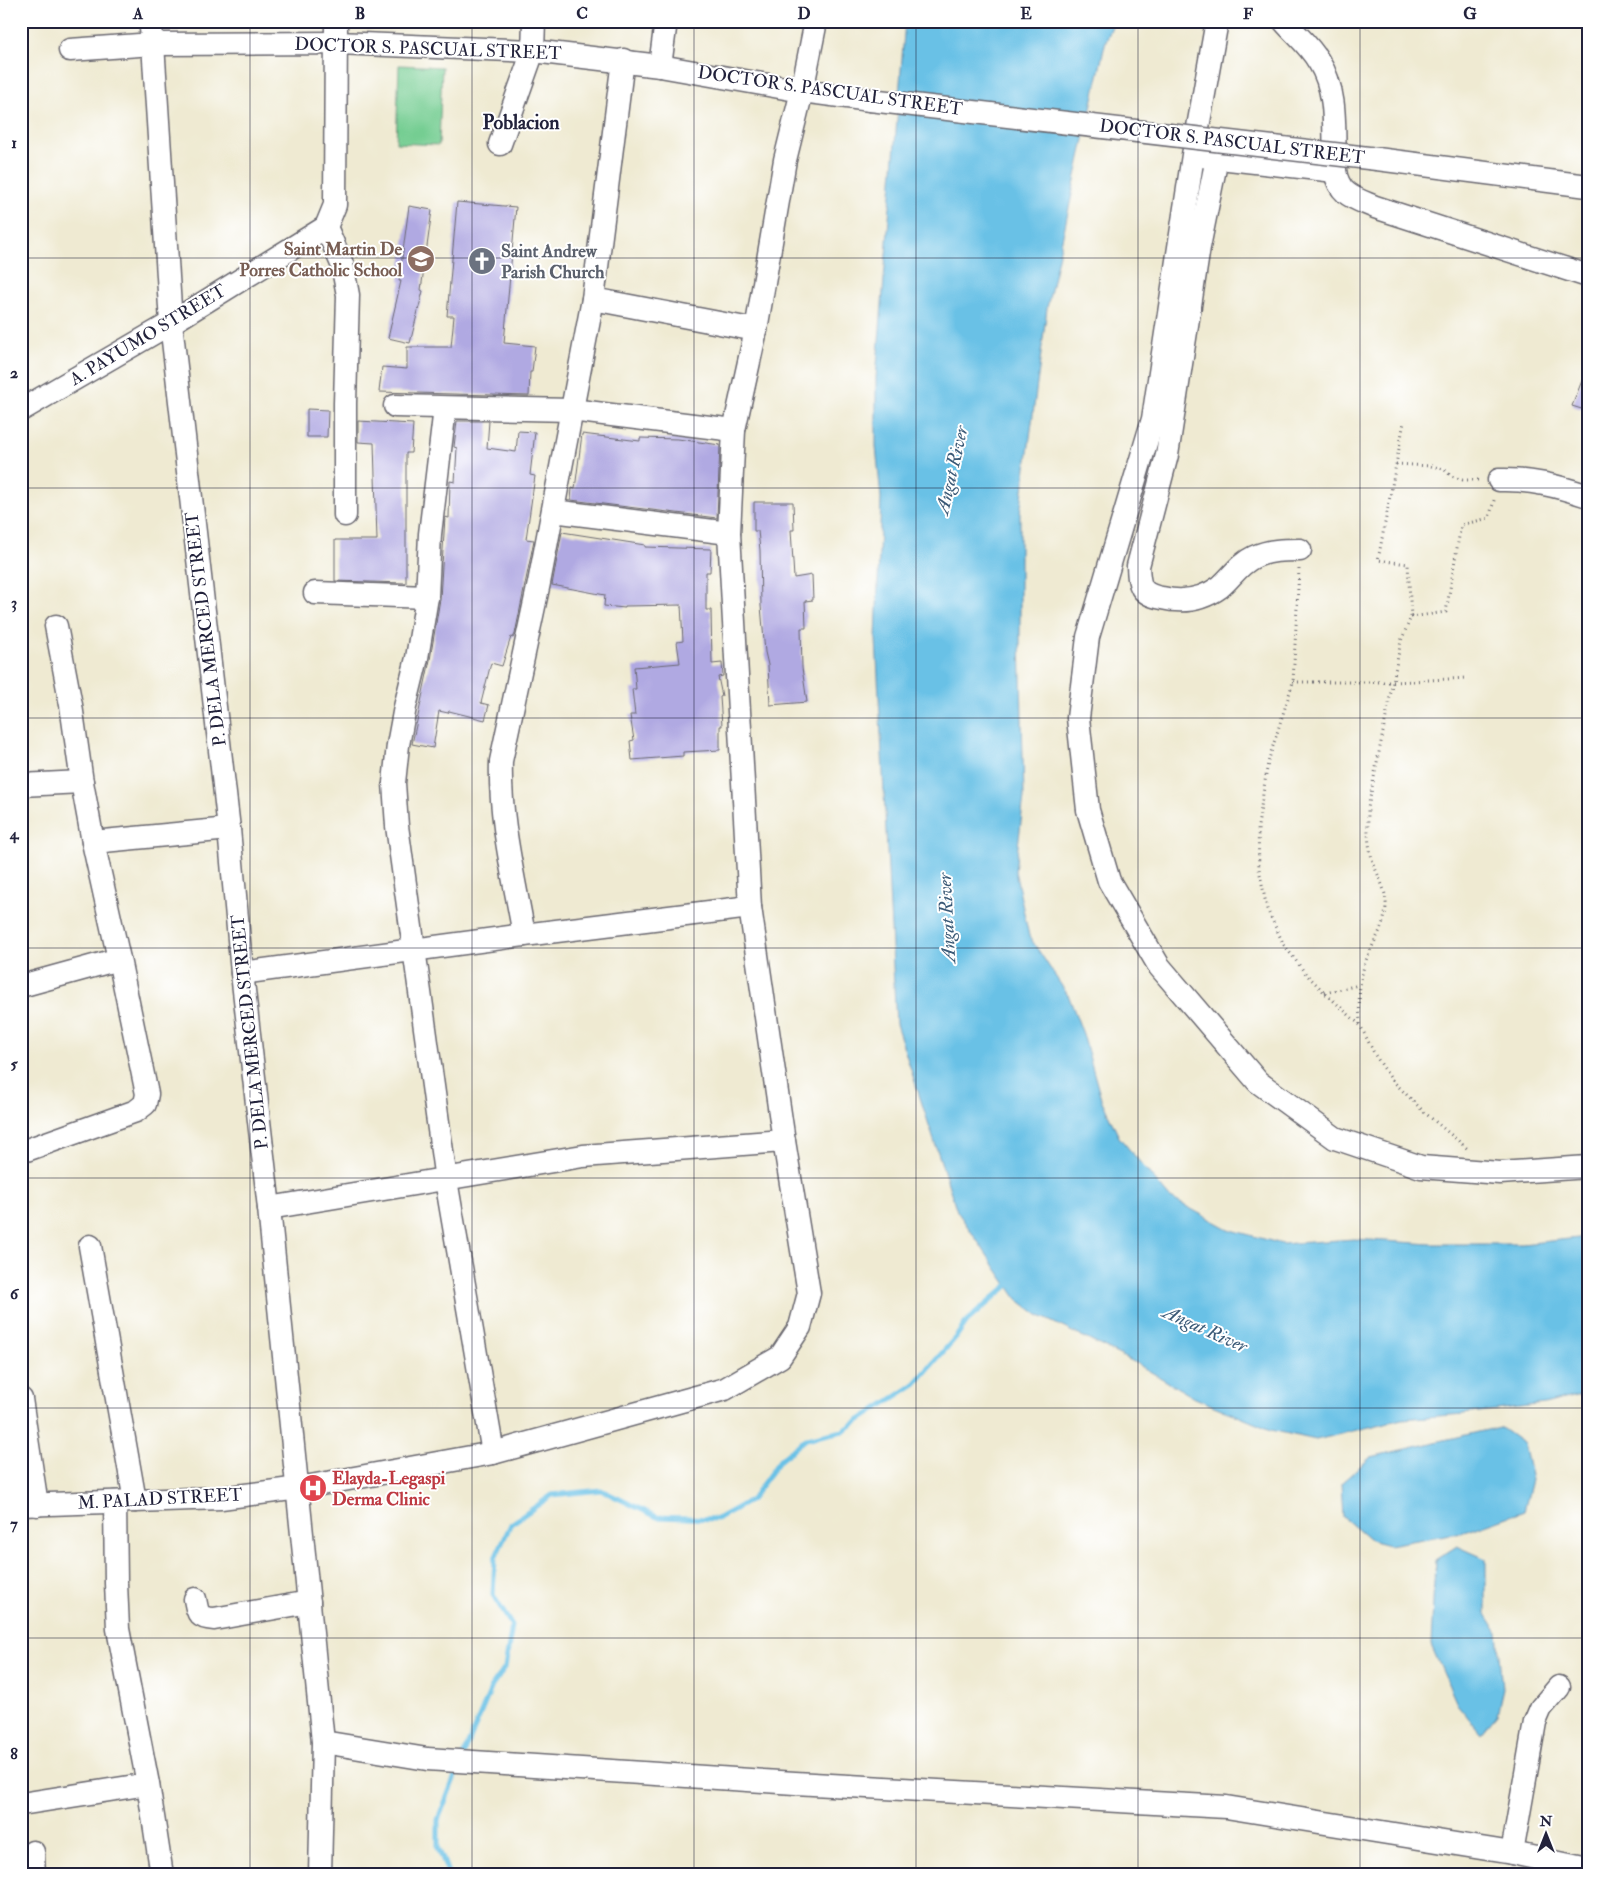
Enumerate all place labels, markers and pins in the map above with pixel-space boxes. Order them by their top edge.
place label: Saint Martin De Porres Catholic School [239,238,402,282]
place label: Saint Andrew Parish Church [501,240,605,284]
school or university icon: Saint Martin De Porres Catholic School [406,244,436,274]
church icon: Saint Andrew Parish Church [467,246,497,276]
place label: Elayda-Legaspi Derma Clinic [332,1467,445,1511]
hospital icon: Elayda-Legaspi Derma Clinic [298,1473,328,1503]

